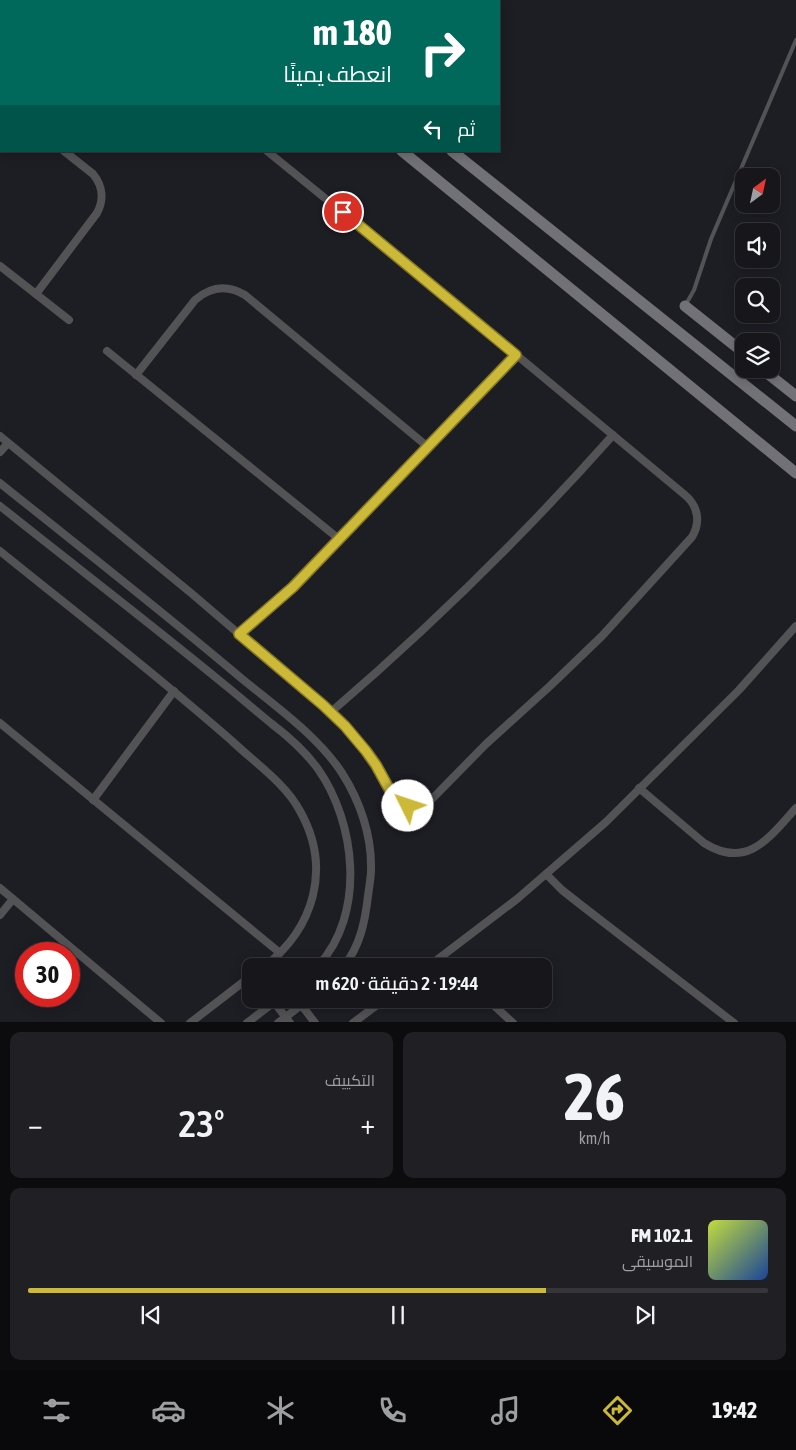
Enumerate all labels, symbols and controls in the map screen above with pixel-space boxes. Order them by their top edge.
text: 180 m [313,12,392,52]
icon: right [410,20,475,85]
text: انعطف يمينًا [283,61,392,87]
icon: left [419,115,447,143]
text: ثم [457,118,475,140]
north arrow [735,168,780,212]
map controls [735,168,780,378]
pin [322,191,364,233]
icon: arrive [329,198,357,226]
button: sound [735,223,780,268]
button: search [735,278,780,323]
button: layers [735,333,780,378]
position arrow [381,779,433,831]
speed limit sign: 30 [15,942,80,1007]
text: 19:44 · 2 دقيقة · 620 m [316,972,478,994]
text: 26 [564,1059,625,1134]
text: التكييف [325,1071,375,1089]
text: 23° [178,1102,225,1145]
text: − [28,1108,43,1140]
text: + [360,1108,375,1140]
text: km/h [579,1129,610,1147]
text: 102.1 FM [631,1224,693,1246]
text: الموسيقى [622,1252,693,1270]
icon: previous [137,1301,165,1329]
icon: pause [384,1301,412,1329]
icon: next [631,1301,659,1329]
icon: filters [39,1393,74,1428]
icon: car [151,1393,186,1428]
icon: climate [263,1393,298,1428]
icon: phone [375,1393,410,1428]
icon: music [488,1393,523,1428]
icon: directions [600,1393,635,1428]
text: 19:42 [712,1397,757,1423]

